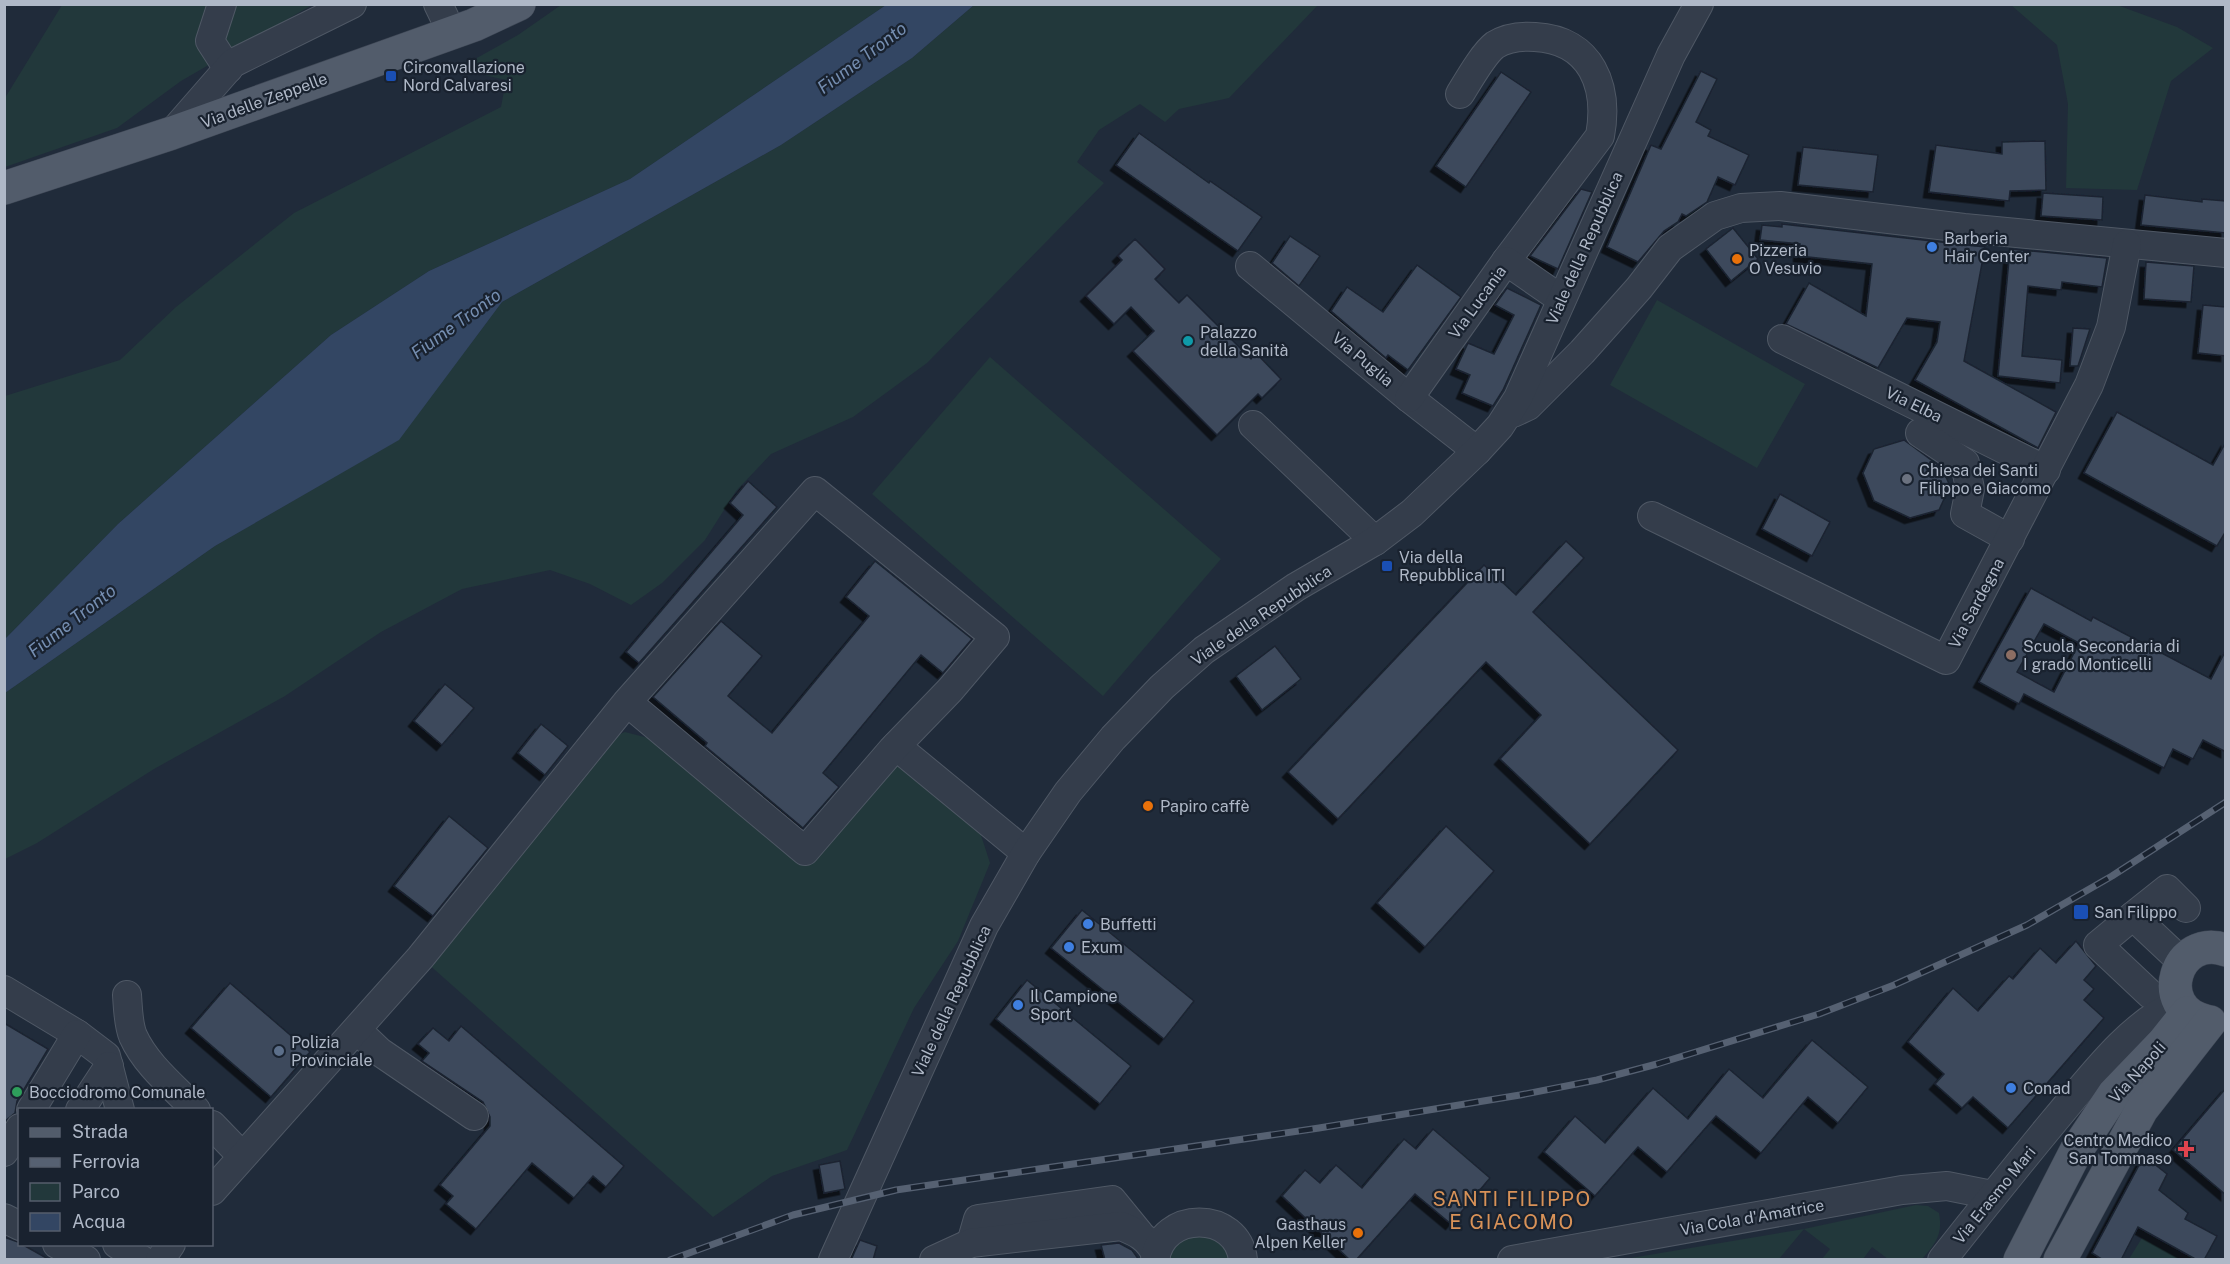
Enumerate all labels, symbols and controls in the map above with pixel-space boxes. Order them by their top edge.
water label: Fiume Tronto [813,17,911,98]
place label: Circonvallazione Nord Calvaresi [403,58,525,95]
street label: Via delle Zeppelle [198,69,330,132]
marker: Circonvallazione Nord Calvaresi [384,69,398,83]
street label: Viale della Repubblica [1542,169,1627,327]
place label: Barberia Hair Center [1944,229,2030,266]
marker: Barberia Hair Center [1925,240,1939,254]
place label: Pizzeria O Vesuvio [1749,241,1822,278]
marker: Pizzeria O Vesuvio [1730,252,1744,266]
street label: Via Lucania [1445,262,1510,342]
water label: Fiume Tronto [407,284,505,363]
place label: Palazzo della Sanità [1200,323,1288,360]
street label: Via Puglia [1328,328,1397,391]
marker: Palazzo della Sanità [1181,334,1195,348]
street label: Via Elba [1883,383,1945,426]
place label: Chiesa dei Santi Filippo e Giacomo [1919,461,2051,498]
marker: Chiesa dei Santi Filippo e Giacomo [1900,472,1914,486]
place label: Via della Repubblica ITI [1399,548,1505,585]
street label: Via Sardegna [1945,555,2008,652]
marker: Via della Repubblica ITI [1380,559,1394,573]
street label: Viale della Repubblica [1188,561,1335,669]
water label: Fiume Tronto [23,580,120,662]
place label: Scuola Secondaria di I grado Monticelli [2023,637,2180,674]
marker: Scuola Secondaria di I grado Monticelli [2004,648,2018,662]
place label: Papiro caffè [1160,797,1250,816]
marker: Papiro caffè [1141,799,1155,813]
marker: San Filippo [2072,903,2090,921]
place label: San Filippo [2094,903,2177,922]
place label: Buffetti [1100,915,1157,934]
marker: Buffetti [1081,917,1095,931]
street label: Viale della Repubblica [908,922,995,1080]
place label: Exum [1081,938,1123,957]
marker: Exum [1062,940,1076,954]
place label: Il Campione Sport [1030,987,1118,1024]
marker: Il Campione Sport [1011,998,1025,1012]
place label: Polizia Provinciale [291,1033,372,1070]
street label: Via Napoli [2105,1038,2170,1107]
marker: Polizia Provinciale [272,1044,286,1058]
place label: Conad [2023,1079,2071,1098]
marker: Conad [2004,1081,2018,1095]
place label: Bocciodromo Comunale [29,1083,205,1102]
marker: Bocciodromo Comunale [10,1085,24,1099]
legend [18,1108,213,1246]
text: Strada [72,1121,128,1142]
place label: Centro Medico San Tommaso [2063,1131,2172,1168]
marker: Centro Medico San Tommaso [2177,1140,2195,1158]
street label: Via Erasmo Mari [1949,1143,2039,1248]
text: Ferrovia [72,1151,140,1172]
text: Parco [72,1181,120,1202]
district label: SANTI FILIPPO E GIACOMO [1432,1187,1592,1234]
street label: Via Cola d'Amatrice [1679,1195,1826,1240]
text: Acqua [72,1211,125,1232]
place label: Gasthaus Alpen Keller [1254,1215,1346,1252]
marker: Gasthaus Alpen Keller [1351,1226,1365,1240]

